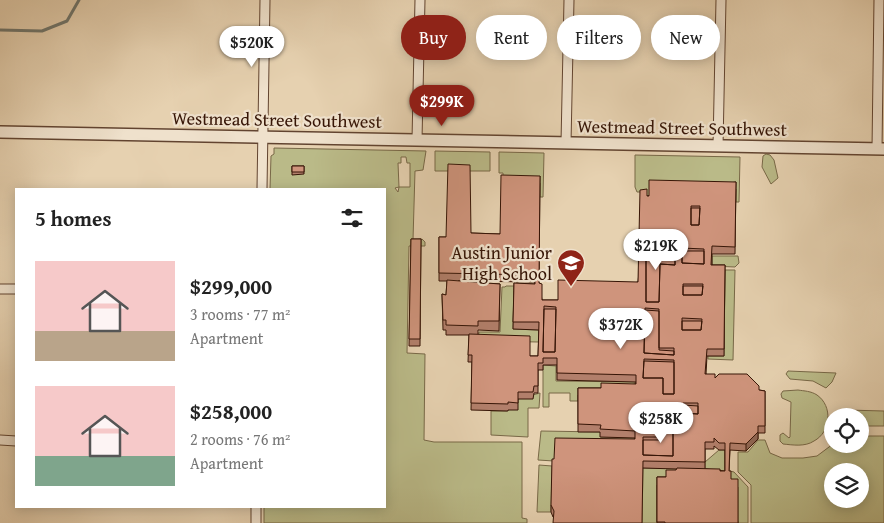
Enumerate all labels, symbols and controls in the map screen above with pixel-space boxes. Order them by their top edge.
chip: Buy [401,15,466,60]
chip: Rent [476,15,547,60]
chip: Filters [557,15,641,60]
chip: New [651,15,720,60]
pin: $520K [217,26,287,68]
text: $520K [230,30,274,54]
pin: $299K [407,84,477,127]
text: $299K [420,89,464,113]
street label: Westmead Street Southwest [172,104,383,135]
street label: Westmead Street Southwest [577,112,788,143]
text: 5 homes [35,203,111,234]
icon: filters [338,204,366,232]
pin: $219K [621,228,691,271]
text: $219K [634,233,678,257]
place label: Austin Junior High School [452,239,553,287]
school or university icon: Austin Junior High School [556,248,586,287]
text: $299,000 [190,271,272,302]
icon: home [75,281,135,341]
text: 3 rooms · 77 m² [190,302,290,326]
pin: $372K [586,308,656,350]
text: $372K [599,312,643,336]
text: Apartment [190,326,263,350]
text: $258,000 [190,396,272,427]
pin: $258K [626,402,696,444]
icon: home [75,406,135,466]
text: $258K [639,406,683,430]
map controls [824,408,869,508]
button: locate [824,408,869,453]
text: 2 rooms · 76 m² [190,427,290,451]
text: Apartment [190,451,263,475]
button: layers [824,463,869,508]

